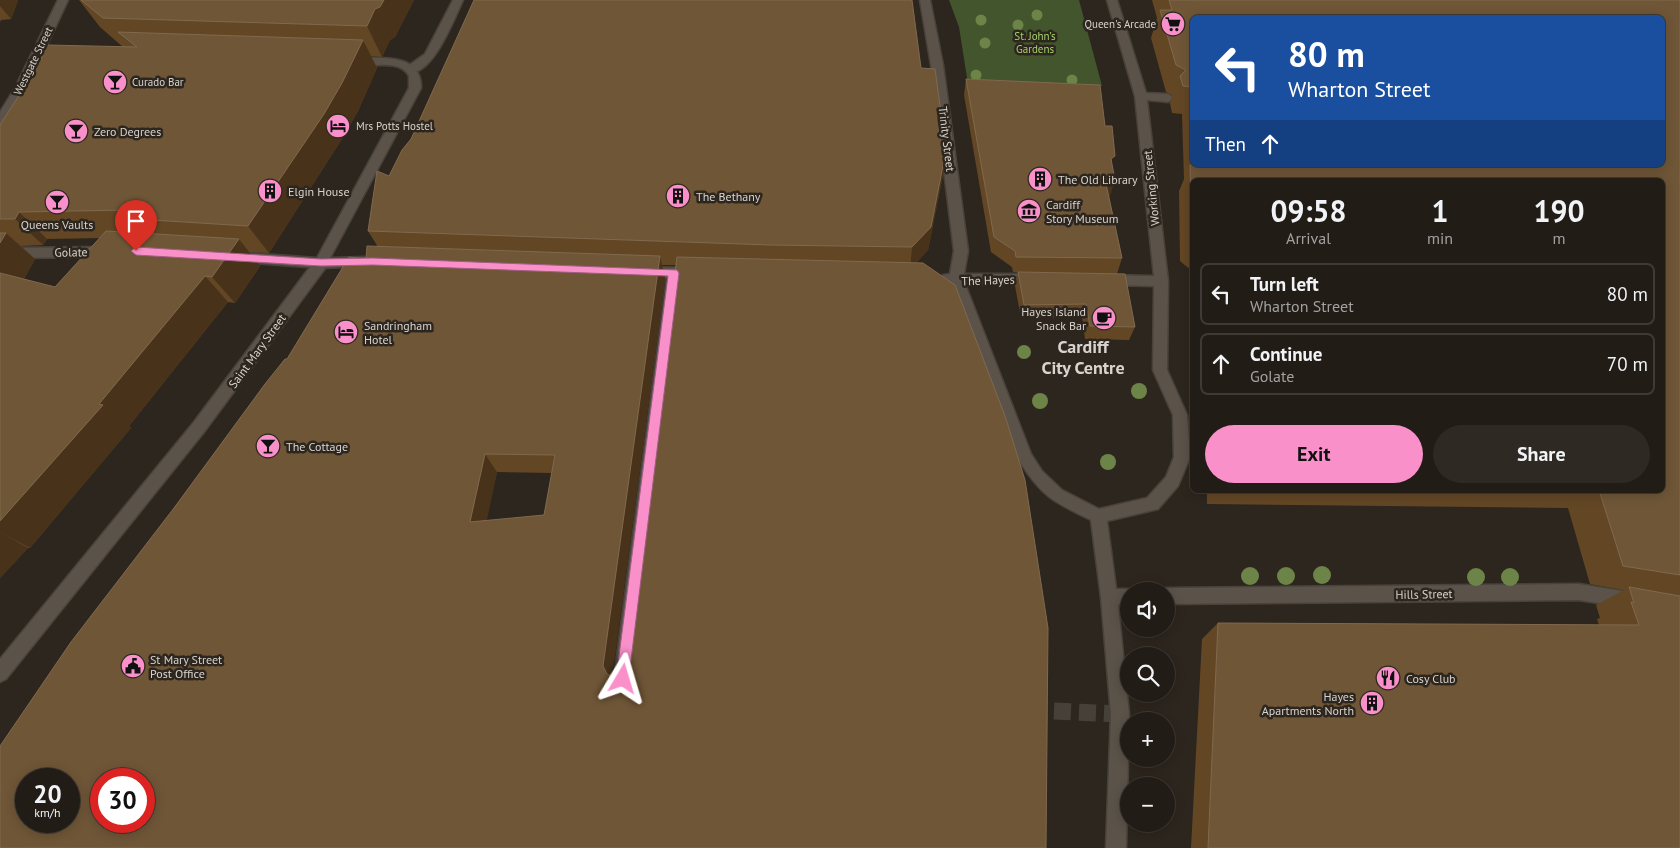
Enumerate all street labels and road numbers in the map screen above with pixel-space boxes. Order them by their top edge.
street label: Westgate Street [10,24,56,97]
street label: Trinity Street [936,106,958,172]
street label: Working Street [1140,150,1162,226]
street label: Golate [54,244,88,260]
street label: The Hayes [961,272,1015,288]
street label: Saint Mary Street [225,311,289,391]
street label: Hills Street [1395,586,1453,602]

